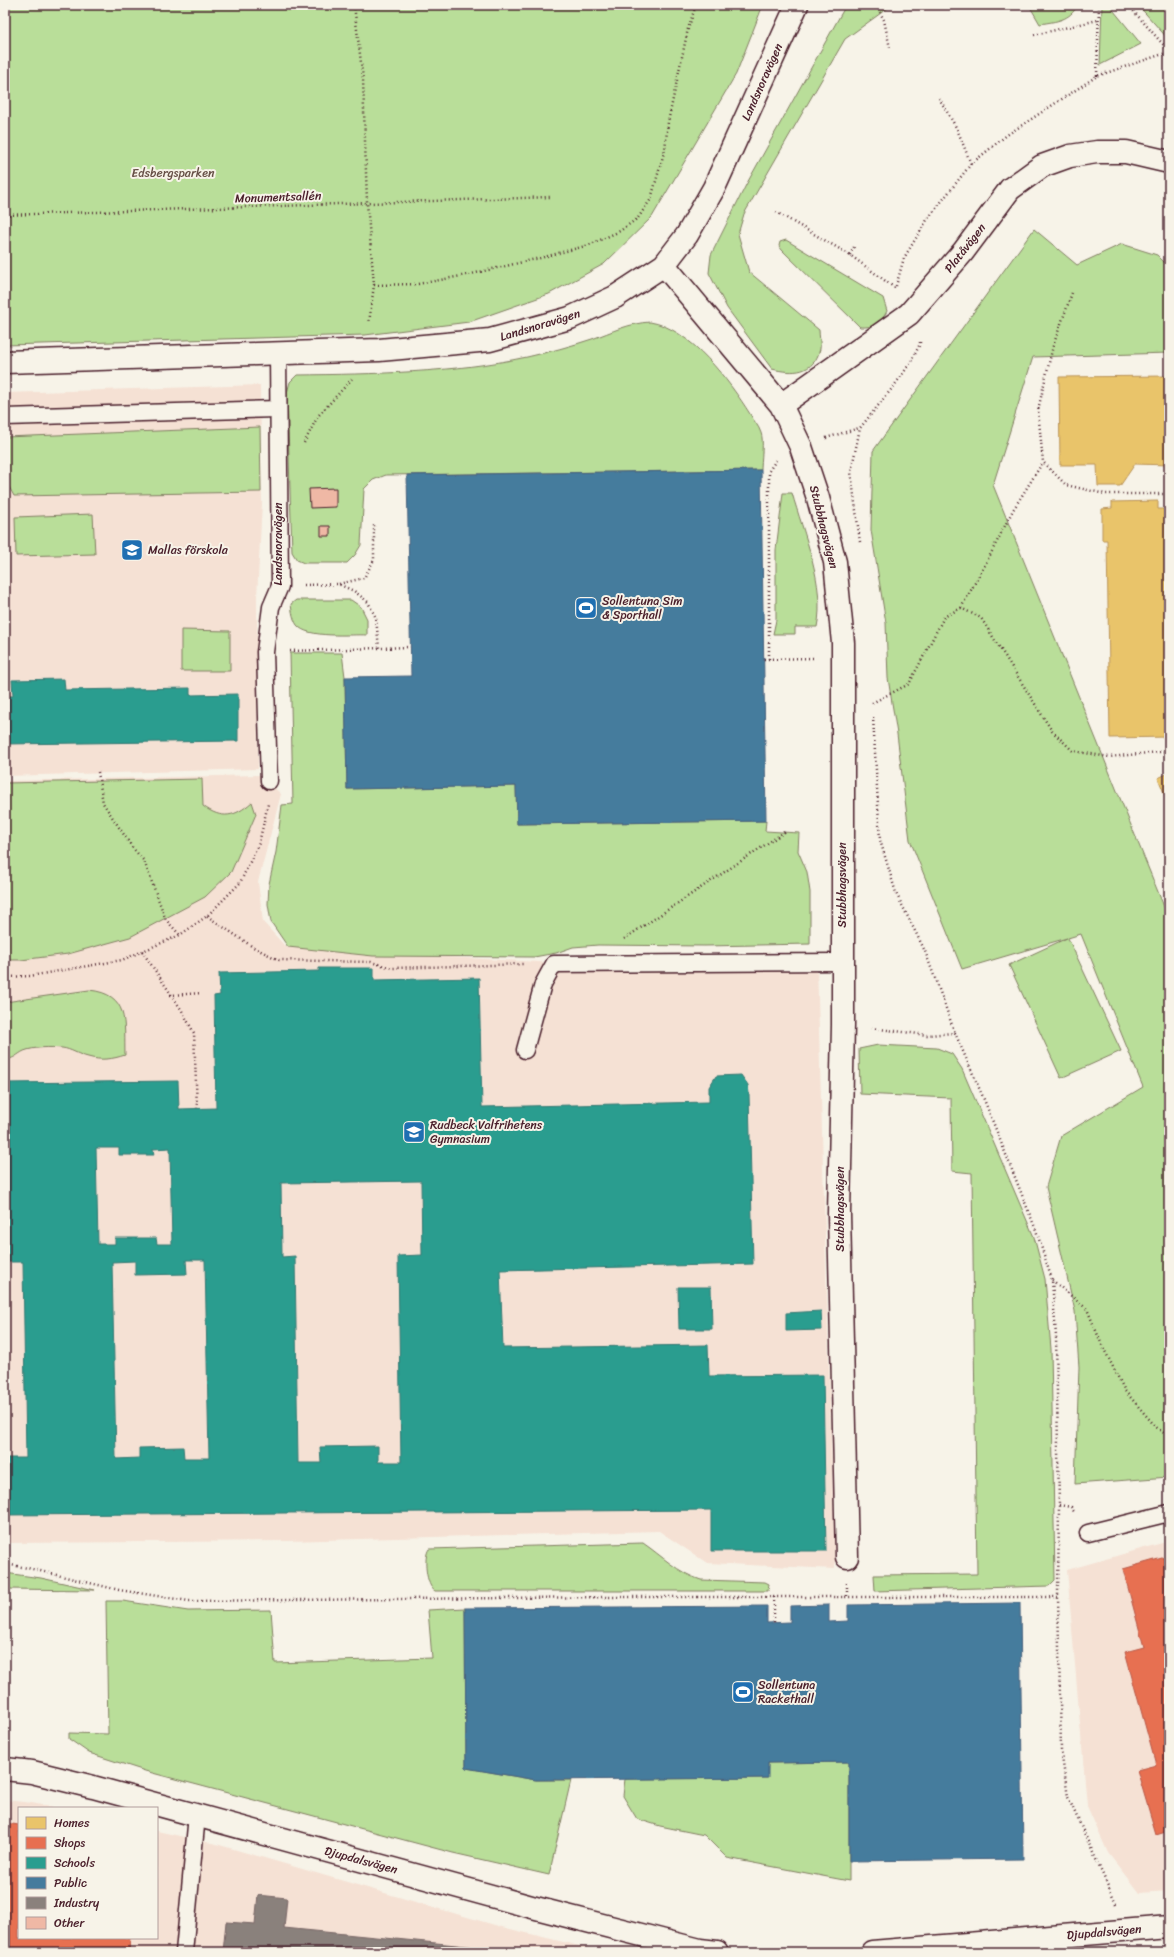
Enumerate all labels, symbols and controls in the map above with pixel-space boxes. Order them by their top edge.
street label: Landsnoravägen [735,39,789,124]
park label: Edsbergsparken [132,162,215,184]
street label: Monumentsallén [234,184,322,210]
street label: Platåvägen [938,218,992,278]
street label: Landsnoravägen [497,302,583,348]
street label: Stubbhagsvägen [803,483,845,572]
street label: Landsnoravägen [267,502,289,586]
school or university icon: Mallas förskola [119,537,145,563]
place label: Mallas förskola [148,539,229,561]
place label: Sollentuna Sim & Sporthall [602,590,683,626]
sports icon: Sollentuna Sim & Sporthall [573,595,599,621]
street label: Stubbhagsvägen [831,842,853,928]
place label: Rudbeck Valfrihetens Gymnasium [430,1114,543,1150]
school or university icon: Rudbeck Valfrihetens Gymnasium [401,1119,427,1145]
street label: Stubbhagsvägen [829,1166,851,1252]
place label: Sollentuna Rackethall [758,1674,815,1710]
sports icon: Sollentuna Rackethall [730,1679,756,1705]
legend [18,1807,158,1939]
text: Homes [54,1812,90,1834]
text: Shops [54,1832,85,1854]
street label: Djupdalsvägen [322,1840,401,1880]
text: Schools [54,1852,95,1874]
text: Public [54,1872,87,1894]
text: Industry [53,1892,100,1914]
text: Other [54,1912,85,1934]
street label: Djupdalsvägen [1066,1918,1143,1946]

